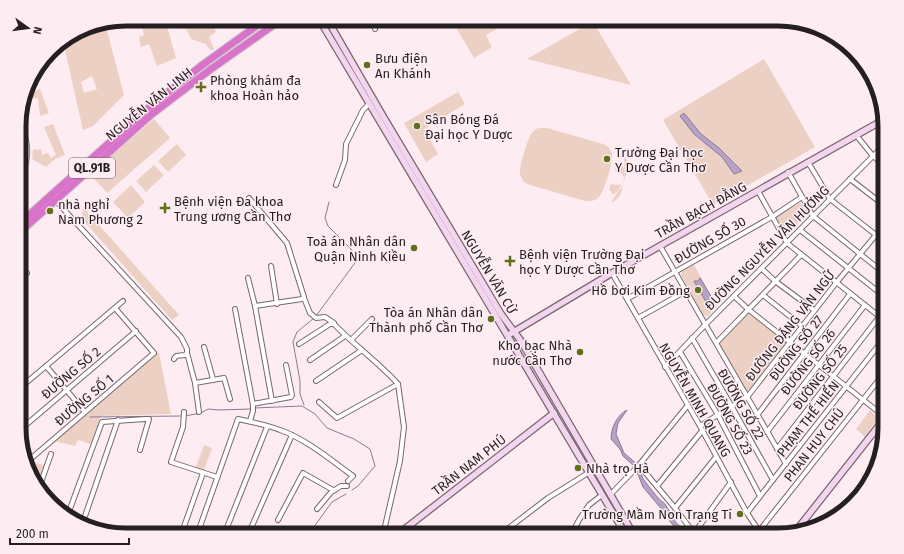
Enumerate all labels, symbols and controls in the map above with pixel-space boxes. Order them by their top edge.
north arrow [8,8,48,48]
text: N [30,25,44,35]
place label: Bưu điện An Khánh [375,51,431,81]
marker: Bưu điện An Khánh [362,60,372,70]
street label: NGUYỄN VĂN LINH [102,64,195,143]
place label: Phòng khám đa khoa Hoàn hảo [210,73,301,103]
marker: Phòng khám đa khoa Hoàn hảo [195,81,207,93]
place label: Sân Bóng Đá Đại học Y Dược [425,112,513,142]
marker: Sân Bóng Đá Đại học Y Dược [412,121,422,131]
place label: Trường Đại học Y Dược Cần Thơ [615,145,706,175]
marker: Trường Đại học Y Dược Cần Thơ [602,154,612,164]
road number: QL.91B [69,158,115,178]
street label: TRẦN BẠCH ĐẰNG [651,176,749,241]
street label: ĐƯỜNG NGUYỄN VĂN HƯỞNG [701,182,832,313]
place label: Bệnh viện Đa khoa Trung ương Cần Thơ [174,194,291,224]
place label: nhà nghỉ Nam Phương 2 [58,197,143,227]
marker: Bệnh viện Đa khoa Trung ương Cần Thơ [159,202,171,214]
marker: nhà nghỉ Nam Phương 2 [45,206,55,216]
street label: ĐƯỜNG SỐ 30 [671,212,748,267]
street label: NGUYỄN VĂN CỪ [458,227,521,318]
place label: Toà án Nhân dân Quận Ninh Kiều [307,234,406,264]
marker: Toà án Nhân dân Quận Ninh Kiều [409,243,419,253]
place label: Bệnh viện Trường Đại học Y Dược Cần Thơ [519,247,644,277]
marker: Bệnh viện Trường Đại học Y Dược Cần Thơ [504,255,516,267]
street label: ĐƯỜNG ĐẶNG VĂN NGỮ [742,267,839,384]
place label: Hồ bơi Kim Đồng [591,283,690,298]
marker: Hồ bơi Kim Đồng [693,285,703,295]
place label: Tòa án Nhân dân Thành phố Cần Thơ [369,305,483,335]
street label: ĐƯỜNG SỐ 27 [764,311,826,384]
marker: Tòa án Nhân dân Thành phố Cần Thơ [486,314,496,324]
street label: ĐƯỜNG SỐ 26 [776,325,839,398]
place label: Kho bạc Nhà nước Cần Thơ [492,338,572,368]
street label: NGUYỄN MINH QUANG [656,340,735,460]
street label: ĐƯỜNG SỐ 25 [788,340,850,413]
street label: ĐƯỜNG SỐ 2 [37,342,104,402]
marker: Kho bạc Nhà nước Cần Thơ [575,347,585,357]
street label: ĐƯỜNG SỐ 22 [715,365,769,442]
street label: ĐƯỜNG SỐ 1 [50,370,116,429]
street label: PHẠM THẾ HIỂN [772,377,842,460]
street label: ĐƯỜNG SỐ 23 [704,380,758,457]
street label: PHAN HUY CHÚ [781,405,847,485]
street label: TRẦN NAM PHÚ [428,430,509,498]
place label: Nhà trọ Hà [586,461,649,476]
marker: Nhà trọ Hà [573,463,583,473]
place label: Trường Mầm Non Trạng Tí [582,507,732,522]
marker: Trường Mầm Non Trạng Tí [735,509,745,519]
scale bar [10,520,129,546]
text: 200 m [16,527,49,541]

